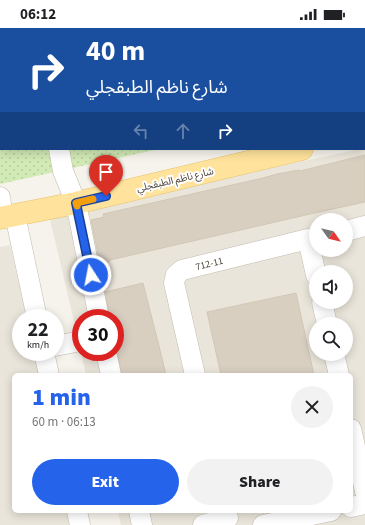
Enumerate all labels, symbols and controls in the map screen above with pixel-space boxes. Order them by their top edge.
text: 06:12 [20,4,56,25]
text: 40 m [86,31,145,71]
icon: right [20,44,72,96]
text: شارع ناظم الطبقجلي [86,75,228,100]
icon: left [130,120,152,142]
icon: ahead [172,120,194,142]
icon: right [214,120,236,142]
pin [89,155,123,196]
icon: arrive [95,161,117,183]
street label: شارع ناظم الطبقجلي [135,164,215,196]
north arrow [309,213,353,257]
map controls [309,213,353,361]
position arrow [70,254,112,296]
street label: 712-11 [194,254,225,274]
button: sound [309,265,353,309]
speed limit sign: 30 [72,309,124,361]
text: 22 [27,316,49,344]
button: search [309,317,353,361]
text: km/h [27,338,49,352]
text: 1 min [32,380,91,415]
button: close [291,386,333,428]
text: 60 m · 06:13 [32,413,96,431]
button: Exit [32,459,179,505]
button: Share [187,459,333,505]

